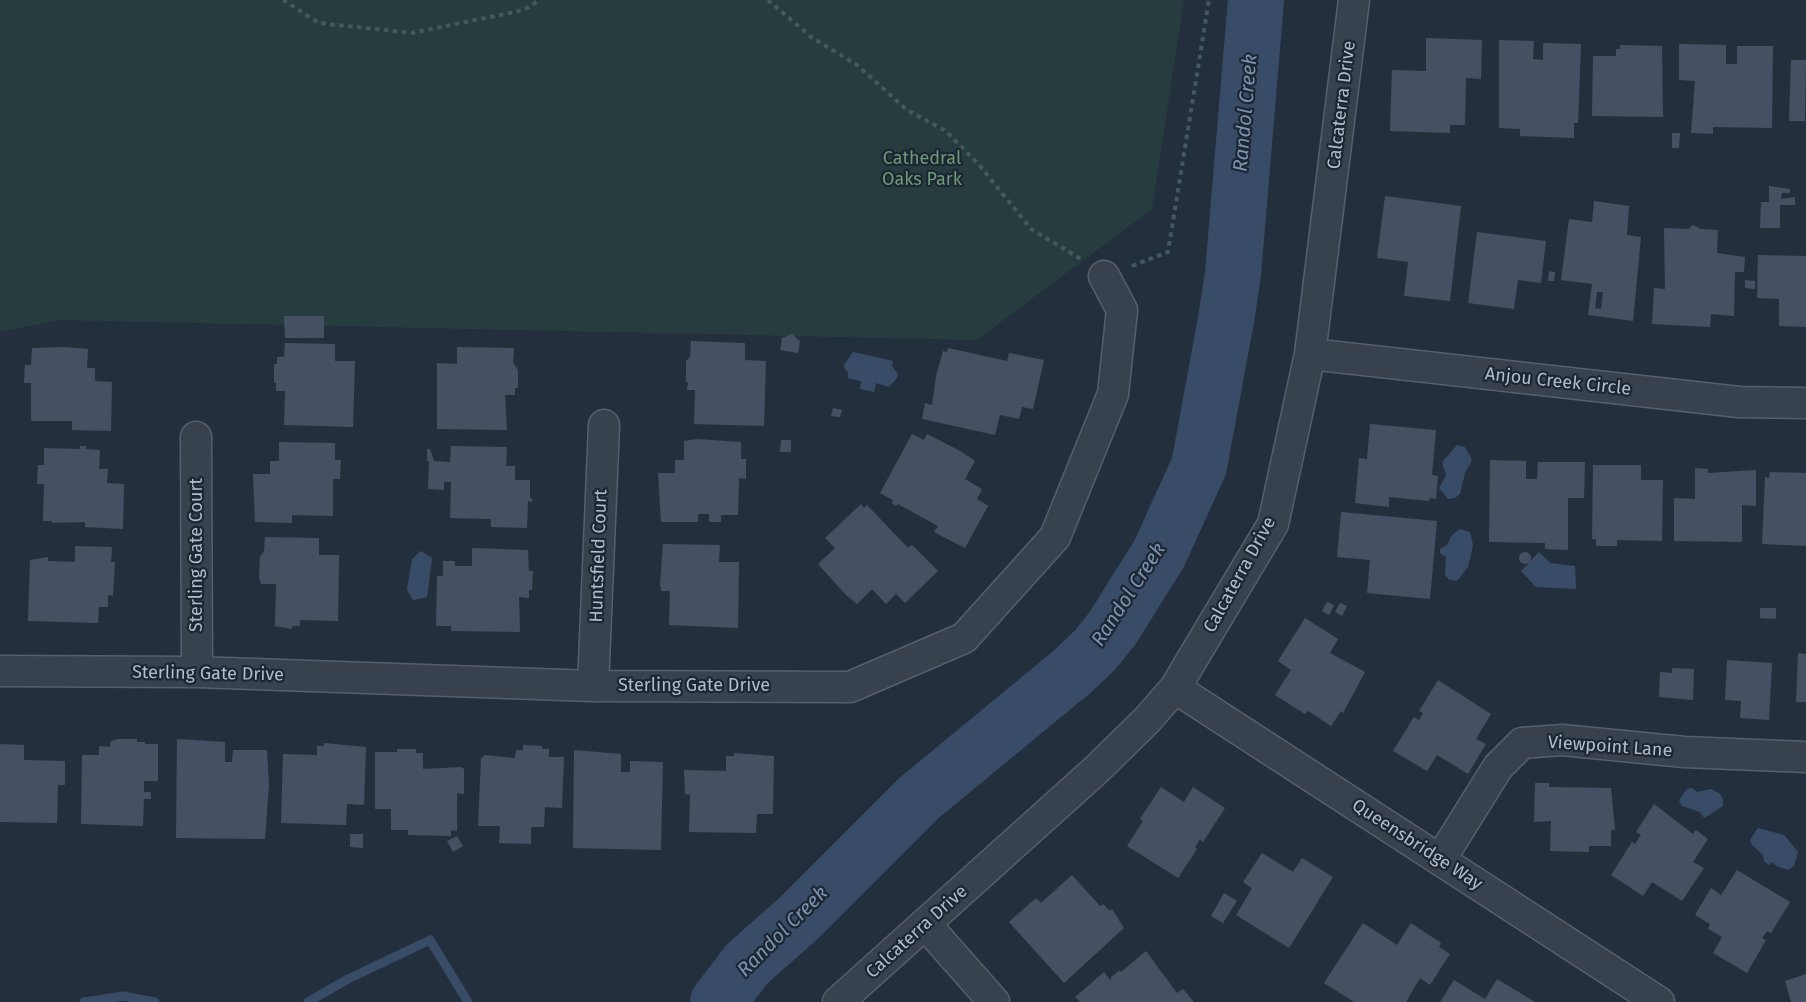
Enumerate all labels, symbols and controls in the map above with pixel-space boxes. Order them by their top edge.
street label: Calcaterra Drive [1323,40,1361,170]
water label: Randol Creek [1229,53,1263,173]
park label: Cathedral Oaks Park [882,148,962,190]
street label: Anjou Creek Circle [1484,364,1632,400]
street label: Sterling Gate Court [186,478,208,632]
street label: Huntsfield Court [586,489,612,623]
street label: Calcaterra Drive [1199,513,1281,637]
water label: Randol Creek [1087,539,1171,651]
street label: Sterling Gate Drive [132,662,284,686]
street label: Sterling Gate Drive [618,675,770,697]
street label: Viewpoint Lane [1547,732,1673,762]
street label: Queensbridge Way [1348,795,1486,895]
street label: Calcaterra Drive [862,881,972,983]
water label: Randol Creek [733,882,833,982]

